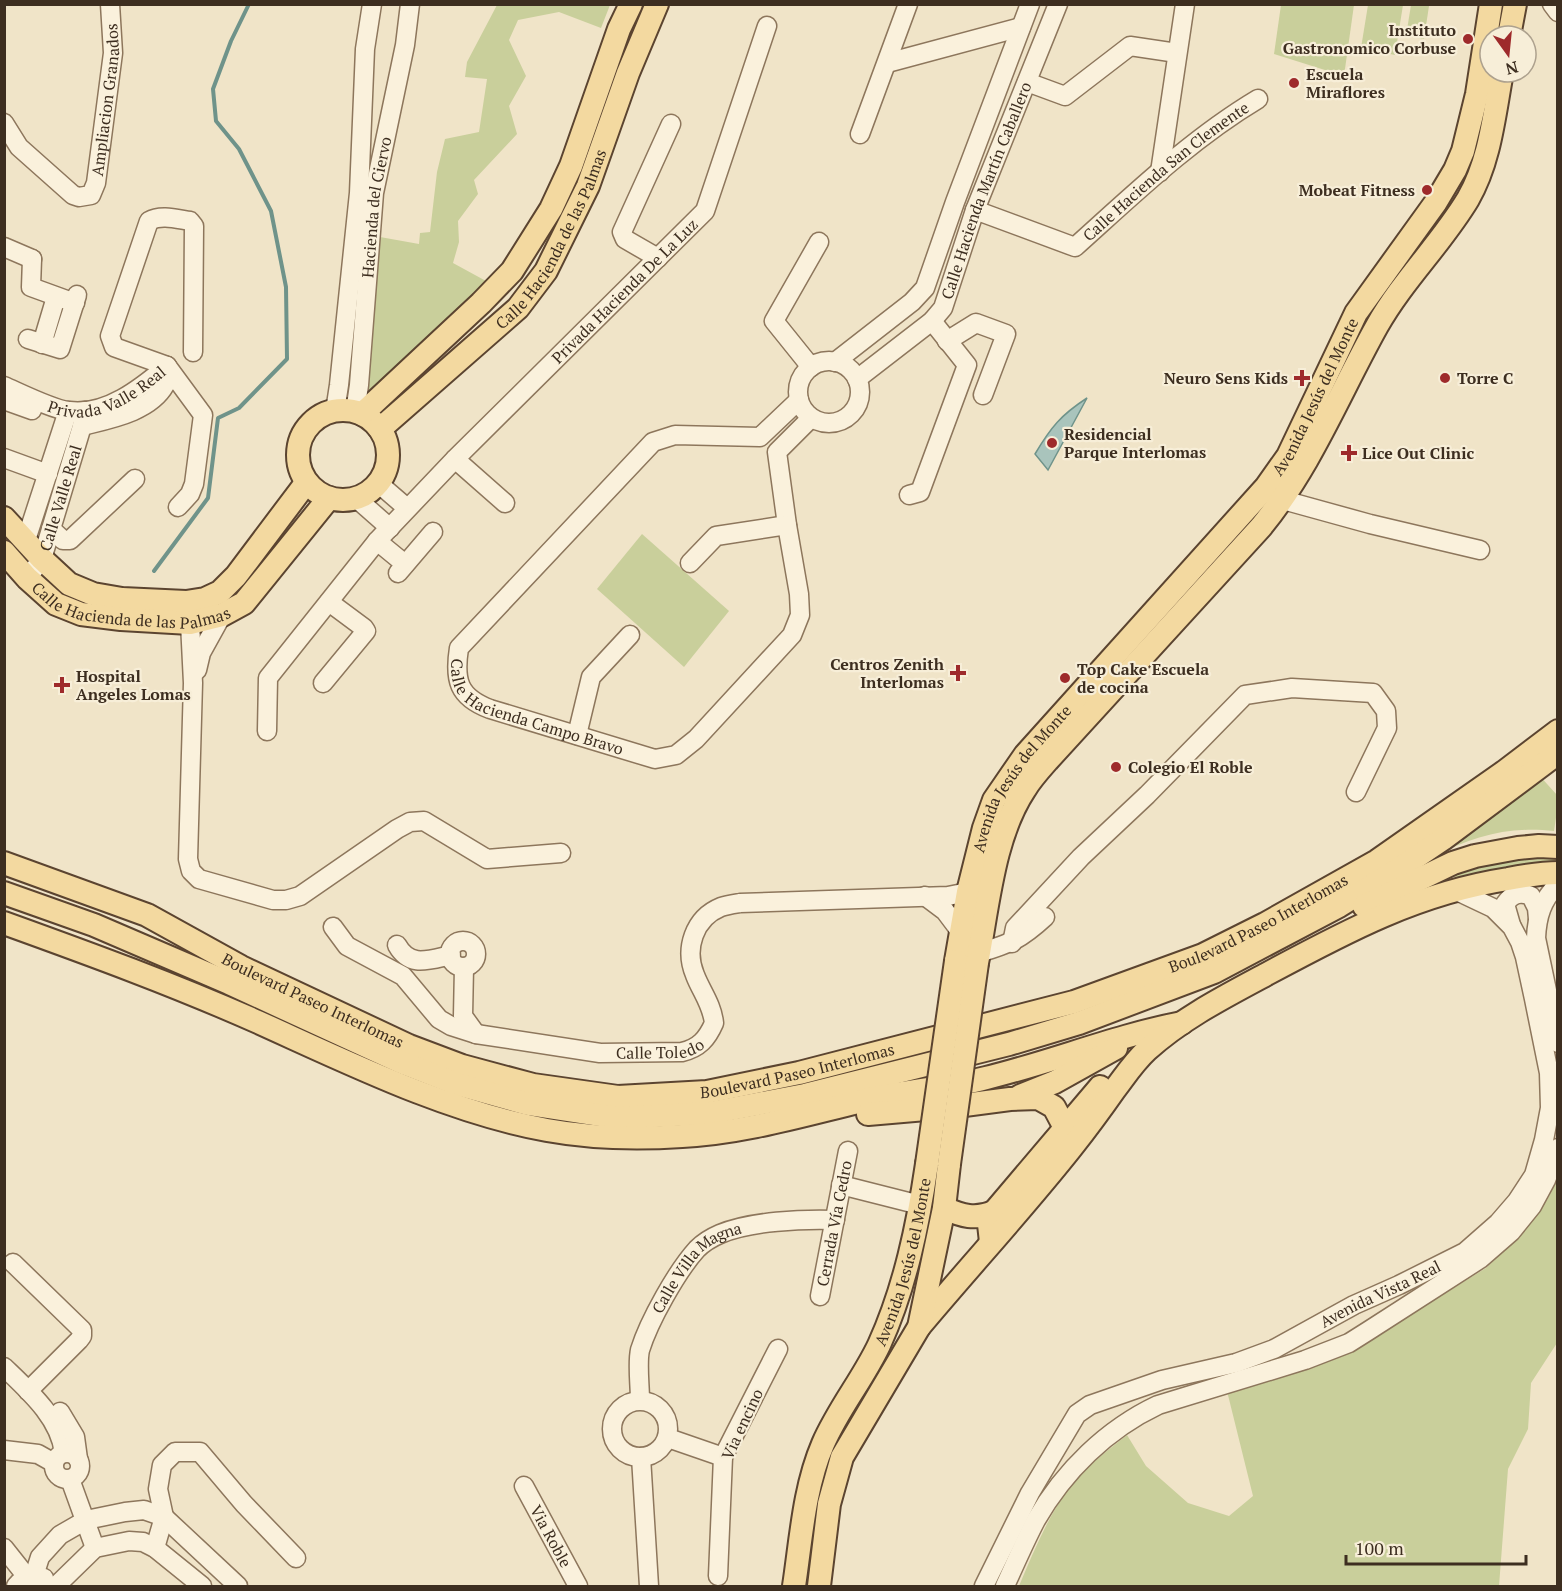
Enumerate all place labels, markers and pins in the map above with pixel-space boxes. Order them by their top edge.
place label: Instituto Gastronomico Corbuse [1283,19,1456,59]
marker: Instituto Gastronomico Corbuse [1461,32,1475,46]
place label: Escuela Miraflores [1306,63,1385,103]
marker: Escuela Miraflores [1287,76,1301,90]
place label: Mobeat Fitness [1299,179,1415,201]
marker: Mobeat Fitness [1420,183,1434,197]
place label: Neuro Sens Kids [1164,367,1288,389]
place label: Torre C [1457,367,1513,389]
marker: Neuro Sens Kids [1293,369,1311,387]
marker: Torre C [1438,371,1452,385]
place label: Residencial Parque Interlomas [1064,423,1206,463]
marker: Residencial Parque Interlomas [1045,436,1059,450]
place label: Lice Out Clinic [1362,442,1474,464]
marker: Lice Out Clinic [1340,444,1358,462]
place label: Centros Zenith Interlomas [830,653,945,693]
place label: Top Cake Escuela de cocina [1077,658,1209,698]
marker: Centros Zenith Interlomas [949,664,967,682]
place label: Hospital Angeles Lomas [76,665,191,705]
marker: Top Cake Escuela de cocina [1058,671,1072,685]
marker: Hospital Angeles Lomas [53,676,71,694]
place label: Colegio El Roble [1128,756,1253,778]
marker: Colegio El Roble [1109,760,1123,774]

